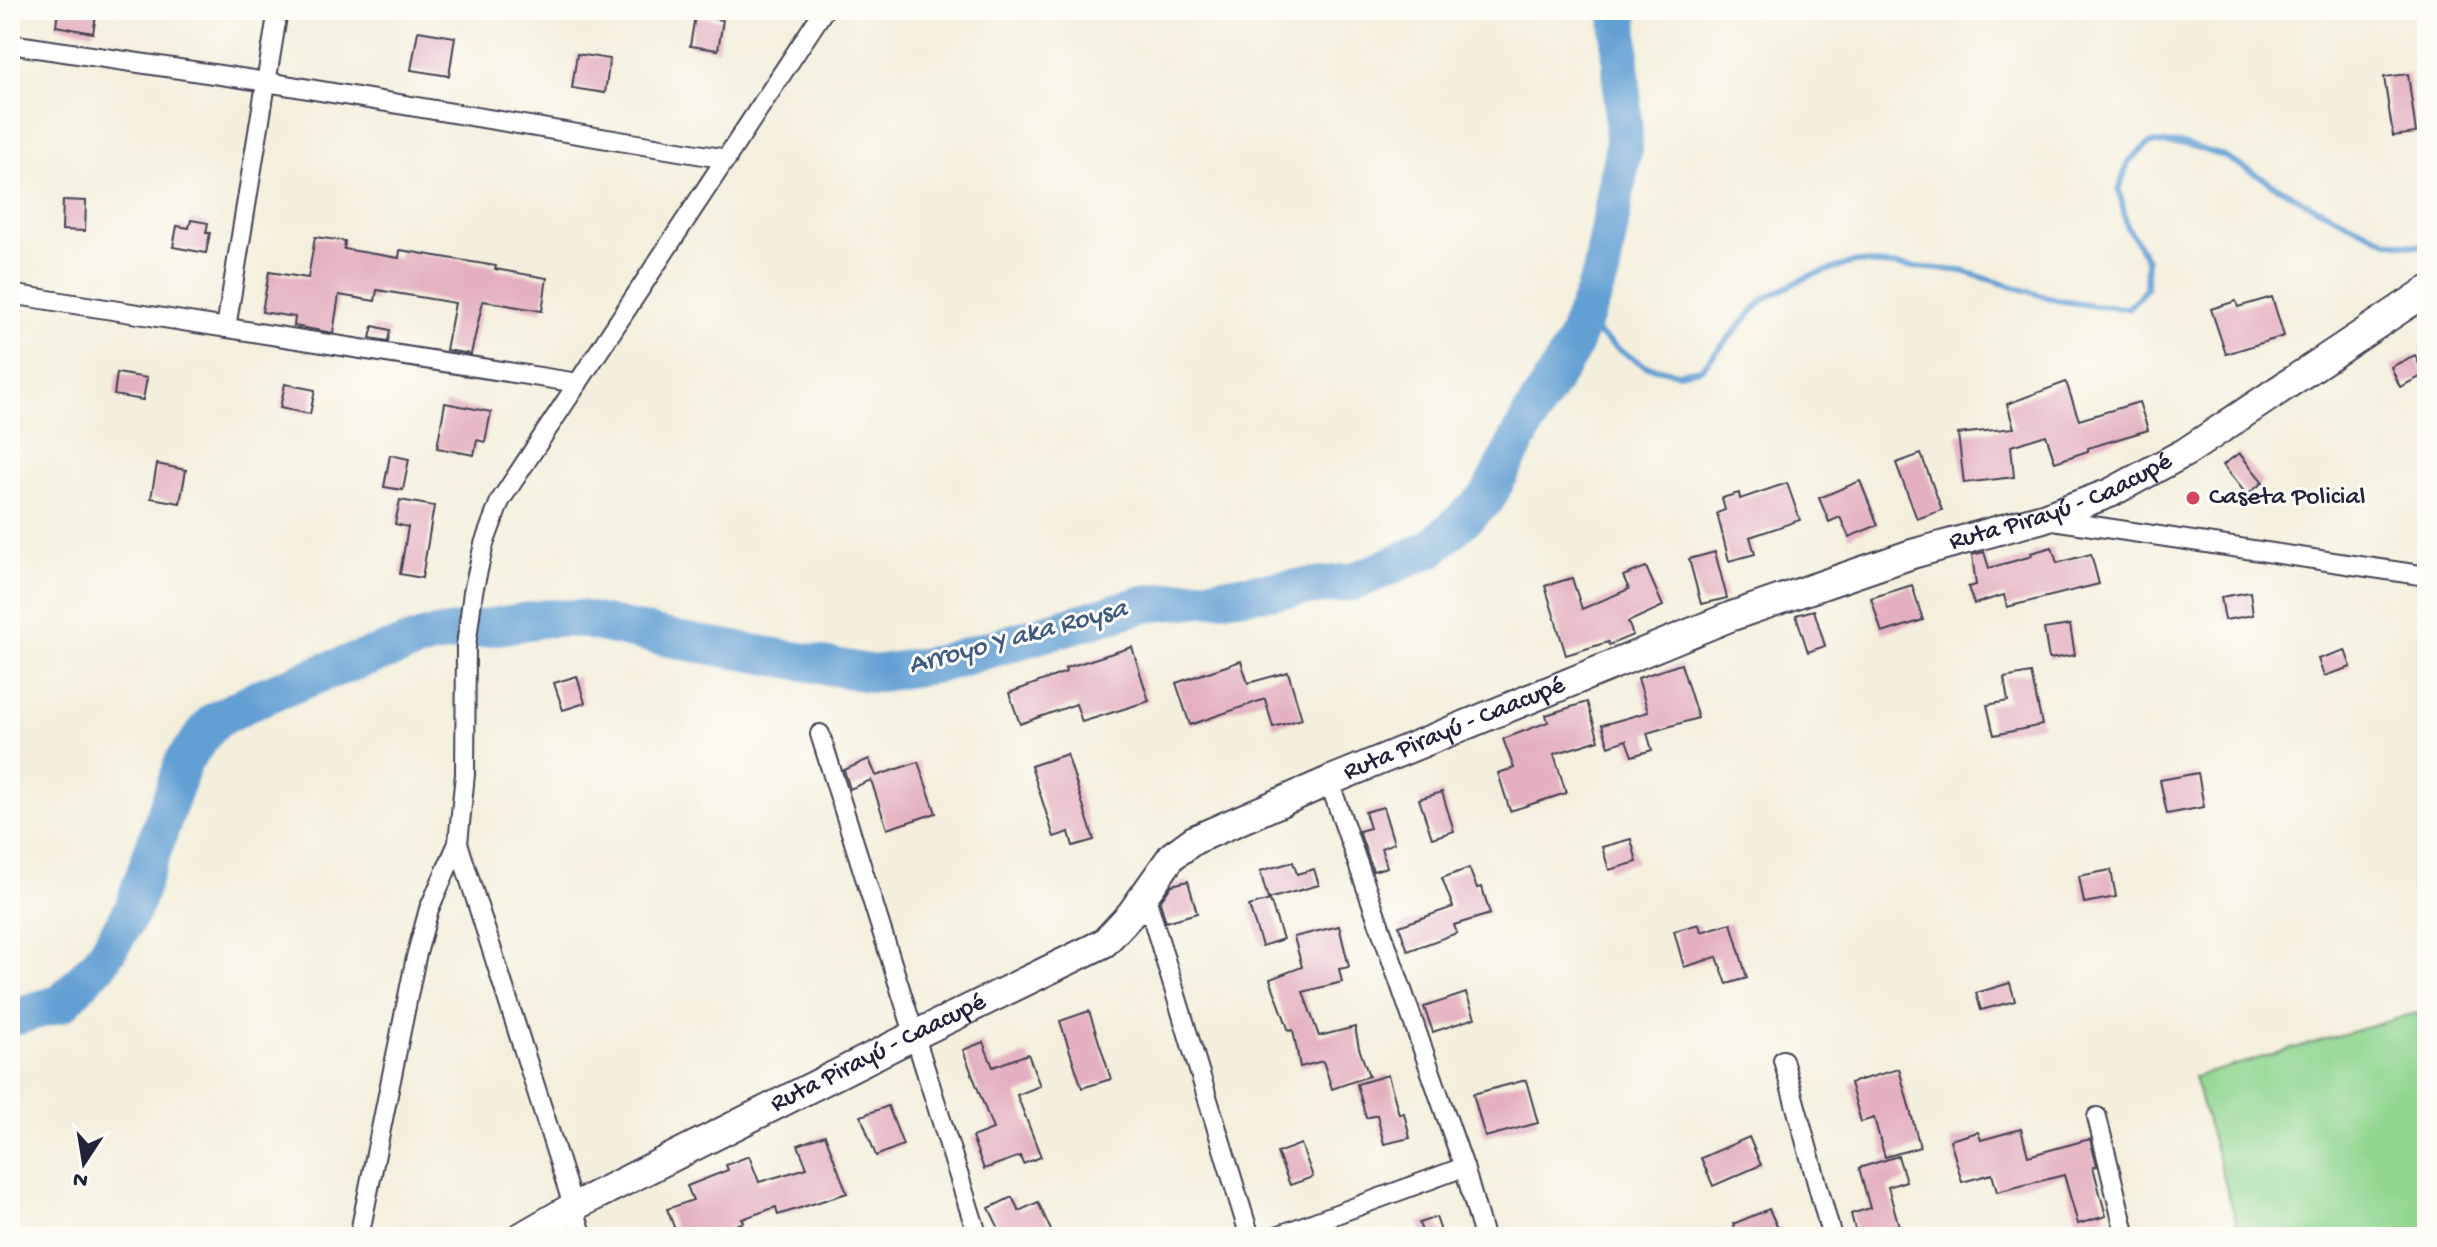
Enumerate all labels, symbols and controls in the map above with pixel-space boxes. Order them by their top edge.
street label: Ruta Pirayú - Caacupé [1946,446,2178,558]
place label: Caseta Policial [2209,483,2366,514]
marker: Caseta Policial [2184,489,2202,507]
water label: Arroyo Y aka Roysa [905,593,1132,683]
street label: Ruta Pirayú - Caacupé [1339,670,1570,789]
street label: Ruta Pirayú - Caacupé [766,987,992,1120]
north arrow [44,1123,124,1203]
text: N [71,1164,90,1193]

